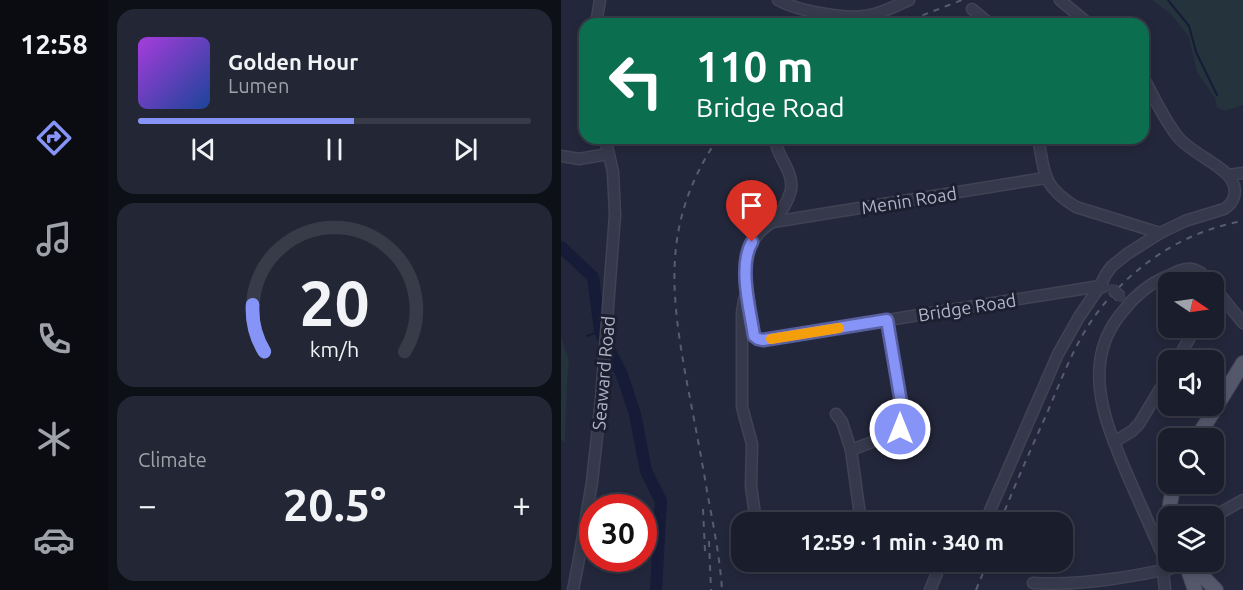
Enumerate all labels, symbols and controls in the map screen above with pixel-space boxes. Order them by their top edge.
text: 12:58 [20,29,88,59]
icon: left [597,42,675,120]
text: 110 m [696,43,813,90]
text: Golden Hour [228,49,358,74]
text: Lumen [228,74,289,97]
text: Bridge Road [696,92,845,122]
icon: directions [33,117,75,159]
icon: previous [187,133,220,166]
icon: pause [318,133,351,166]
icon: next [449,133,482,166]
pin [726,180,777,242]
street label: Menin Road [860,183,958,217]
icon: arrive [735,189,768,222]
icon: music [33,218,75,260]
text: 20 [299,268,370,338]
north arrow [1158,272,1224,338]
map controls [1158,272,1224,572]
street label: Bridge Road [917,289,1017,325]
street label: Seaward Road [588,315,618,431]
icon: phone [33,318,75,360]
text: km/h [310,337,359,361]
button: sound [1158,350,1224,416]
position arrow [868,397,932,461]
icon: climate [33,418,75,460]
button: search [1158,428,1224,494]
text: Climate [138,448,207,471]
text: 20.5° [283,479,386,530]
text: − [138,486,157,523]
text: + [512,486,531,523]
speed limit sign: 30 [579,494,657,572]
button: layers [1158,506,1224,572]
icon: car [33,519,75,561]
text: 12:59 · 1 min · 340 m [800,529,1004,554]

